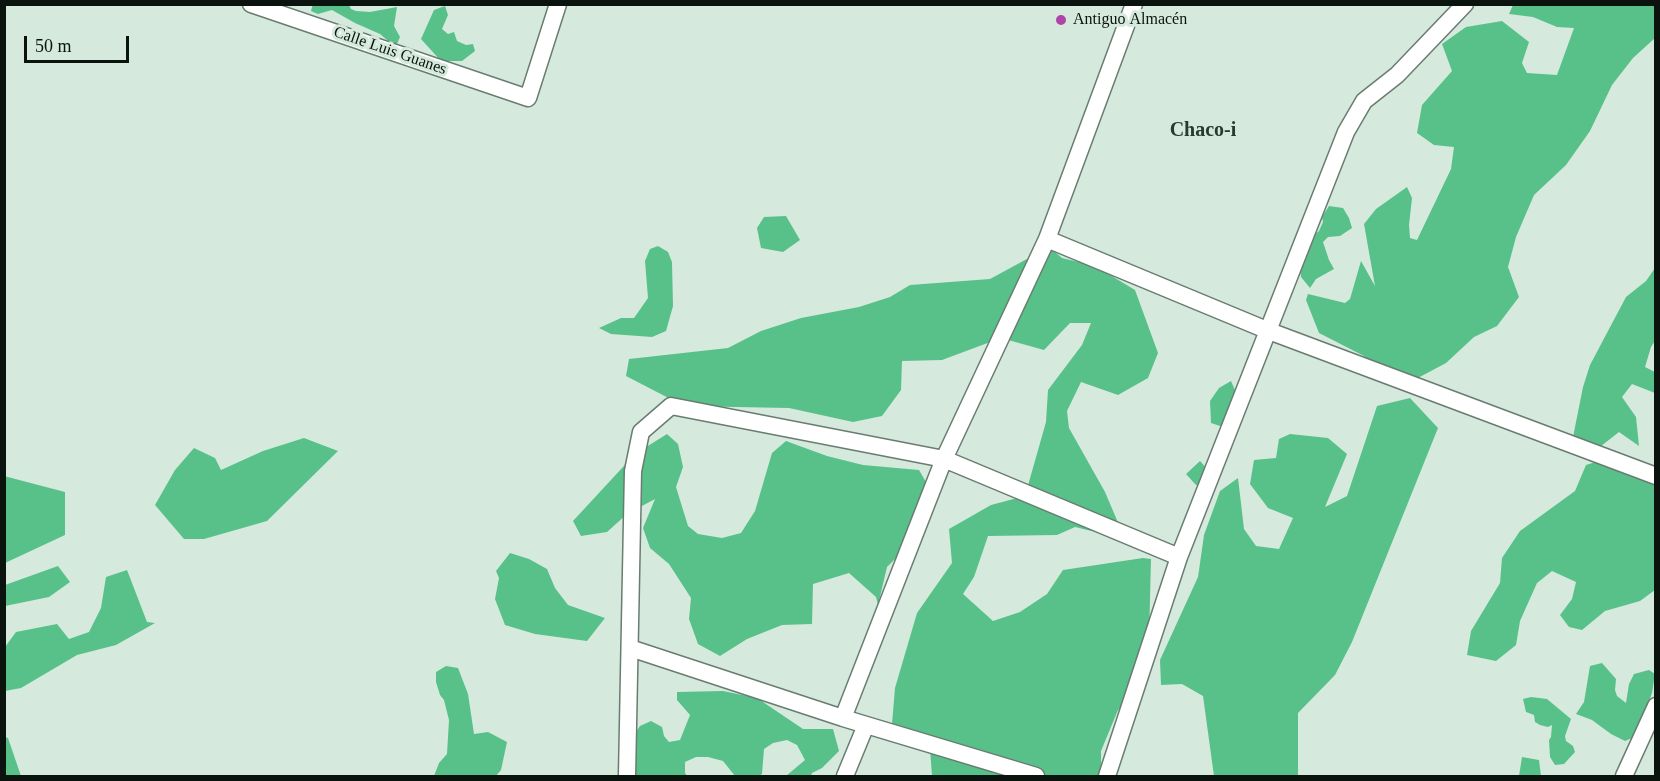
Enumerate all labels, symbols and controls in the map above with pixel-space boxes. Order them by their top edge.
place label: Antiguo Almacén [1073,10,1187,30]
marker: Antiguo Almacén [1054,13,1068,27]
street label: Calle Luis Guanes [331,23,449,79]
scale bar [27,24,132,62]
text: 50 m [35,36,72,56]
district label: Chaco-i [1170,119,1236,143]

